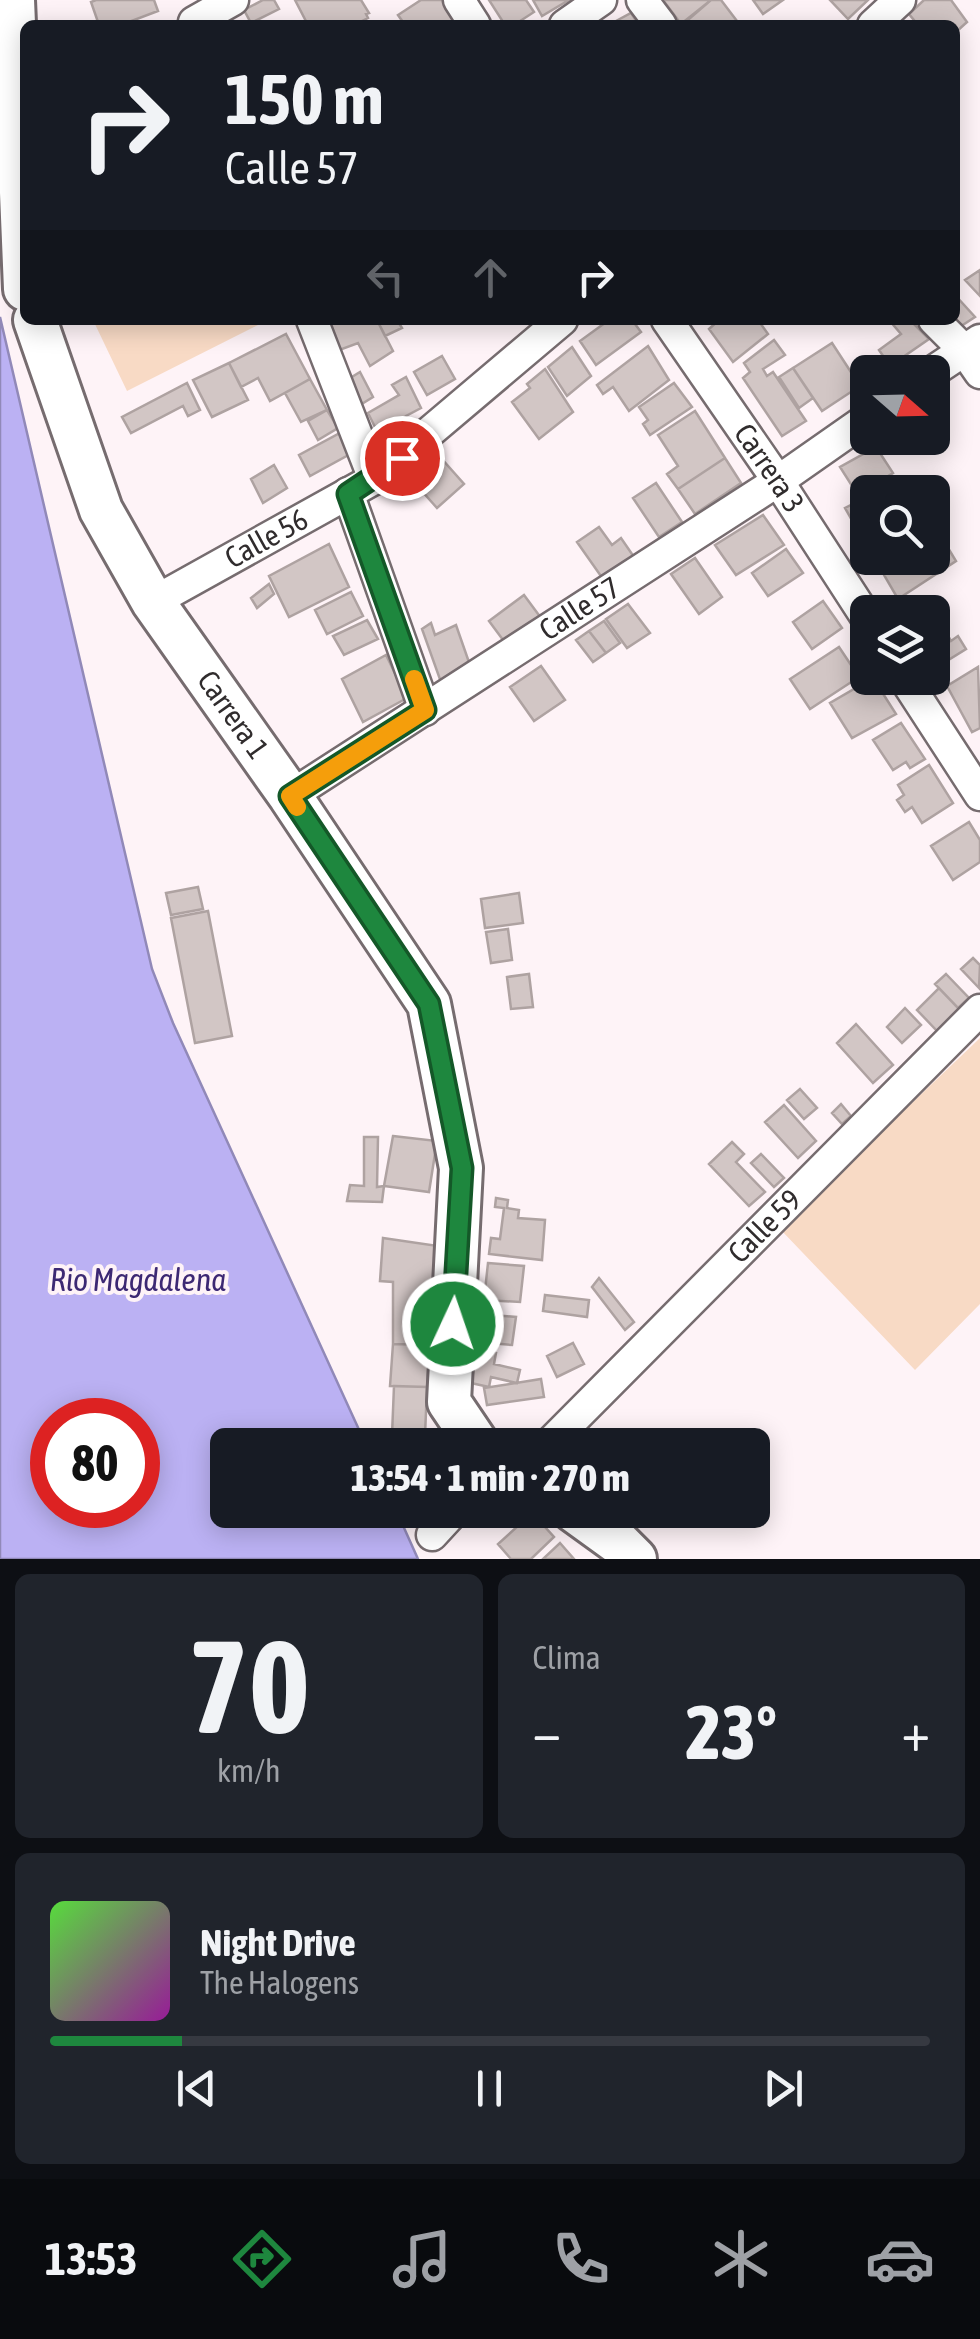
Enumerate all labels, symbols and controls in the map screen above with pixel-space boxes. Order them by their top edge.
text: 150 m [225,59,384,139]
icon: right [60,60,190,190]
text: Calle 57 [225,142,358,194]
icon: left [358,250,413,305]
icon: ahead [463,250,518,305]
icon: right [568,250,623,305]
north arrow [850,355,950,455]
map controls [850,355,950,695]
pin [360,416,445,501]
street label: Carrera 3 [728,417,812,518]
icon: arrive [375,431,430,486]
button: search [850,475,950,575]
street label: Calle 56 [219,501,313,574]
street label: Calle 57 [533,570,626,646]
button: layers [850,595,950,695]
street label: Carrera 1 [191,664,276,765]
street label: Calle 59 [721,1182,808,1269]
water label: Rio Magdalena [50,1261,226,1298]
position arrow [401,1272,505,1376]
speed limit sign: 80 [30,1398,160,1528]
text: 13:54 · 1 min · 270 m [350,1456,630,1499]
text: 70 [188,1612,310,1761]
text: Clima [533,1639,601,1676]
text: 23° [686,1689,777,1775]
text: − [533,1700,561,1763]
text: + [901,1700,930,1763]
text: km/h [217,1752,280,1789]
text: Night Drive [200,1921,356,1964]
text: The Halogens [200,1964,359,2001]
icon: previous [169,2061,224,2116]
icon: pause [462,2061,517,2116]
icon: next [756,2061,811,2116]
icon: directions [227,2224,297,2294]
icon: music [387,2224,457,2294]
icon: phone [546,2224,616,2294]
icon: climate [706,2224,776,2294]
icon: car [865,2224,935,2294]
text: 13:53 [45,2233,137,2285]

